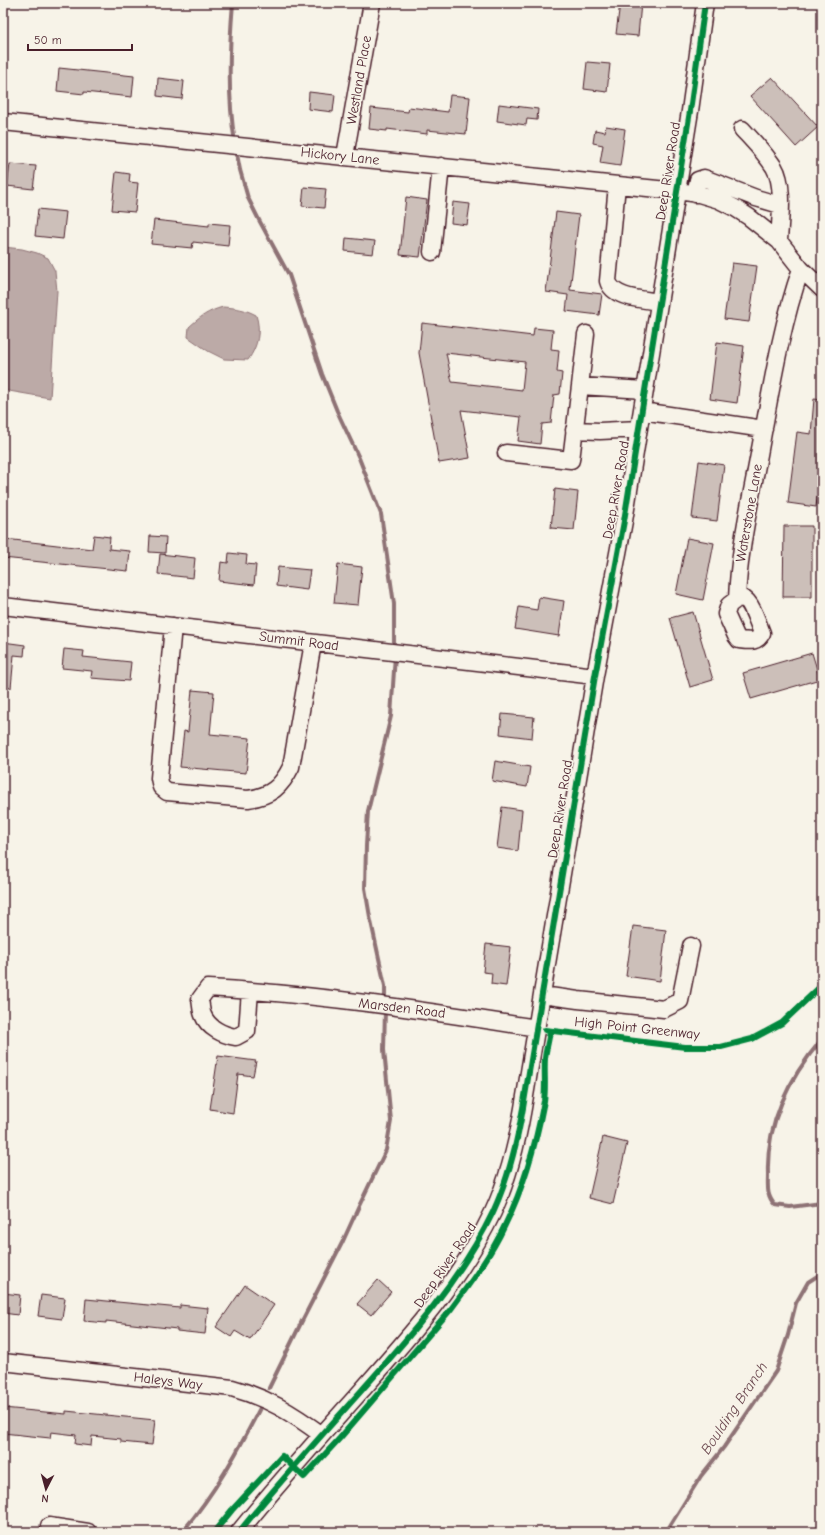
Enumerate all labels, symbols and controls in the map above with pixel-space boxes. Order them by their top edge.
scale bar [28,26,132,52]
text: 50 m [34,33,62,47]
street label: Westland Place [343,34,375,126]
street label: Deep River Road [652,121,684,221]
street label: Hickory Lane [300,143,380,169]
street label: Deep River Road [599,440,633,540]
street label: Waterstone Lane [732,462,766,564]
street label: Summit Road [258,628,340,654]
street label: Deep River Road [544,759,576,859]
street label: Marsden Road [358,994,446,1022]
street label: High Point Greenway [574,1013,701,1043]
street label: Deep River Road [410,1219,480,1311]
water label: Boulding Branch [697,1359,771,1457]
street label: Haleys Way [133,1368,204,1394]
north arrow [26,1469,66,1509]
text: N [41,1492,49,1505]

